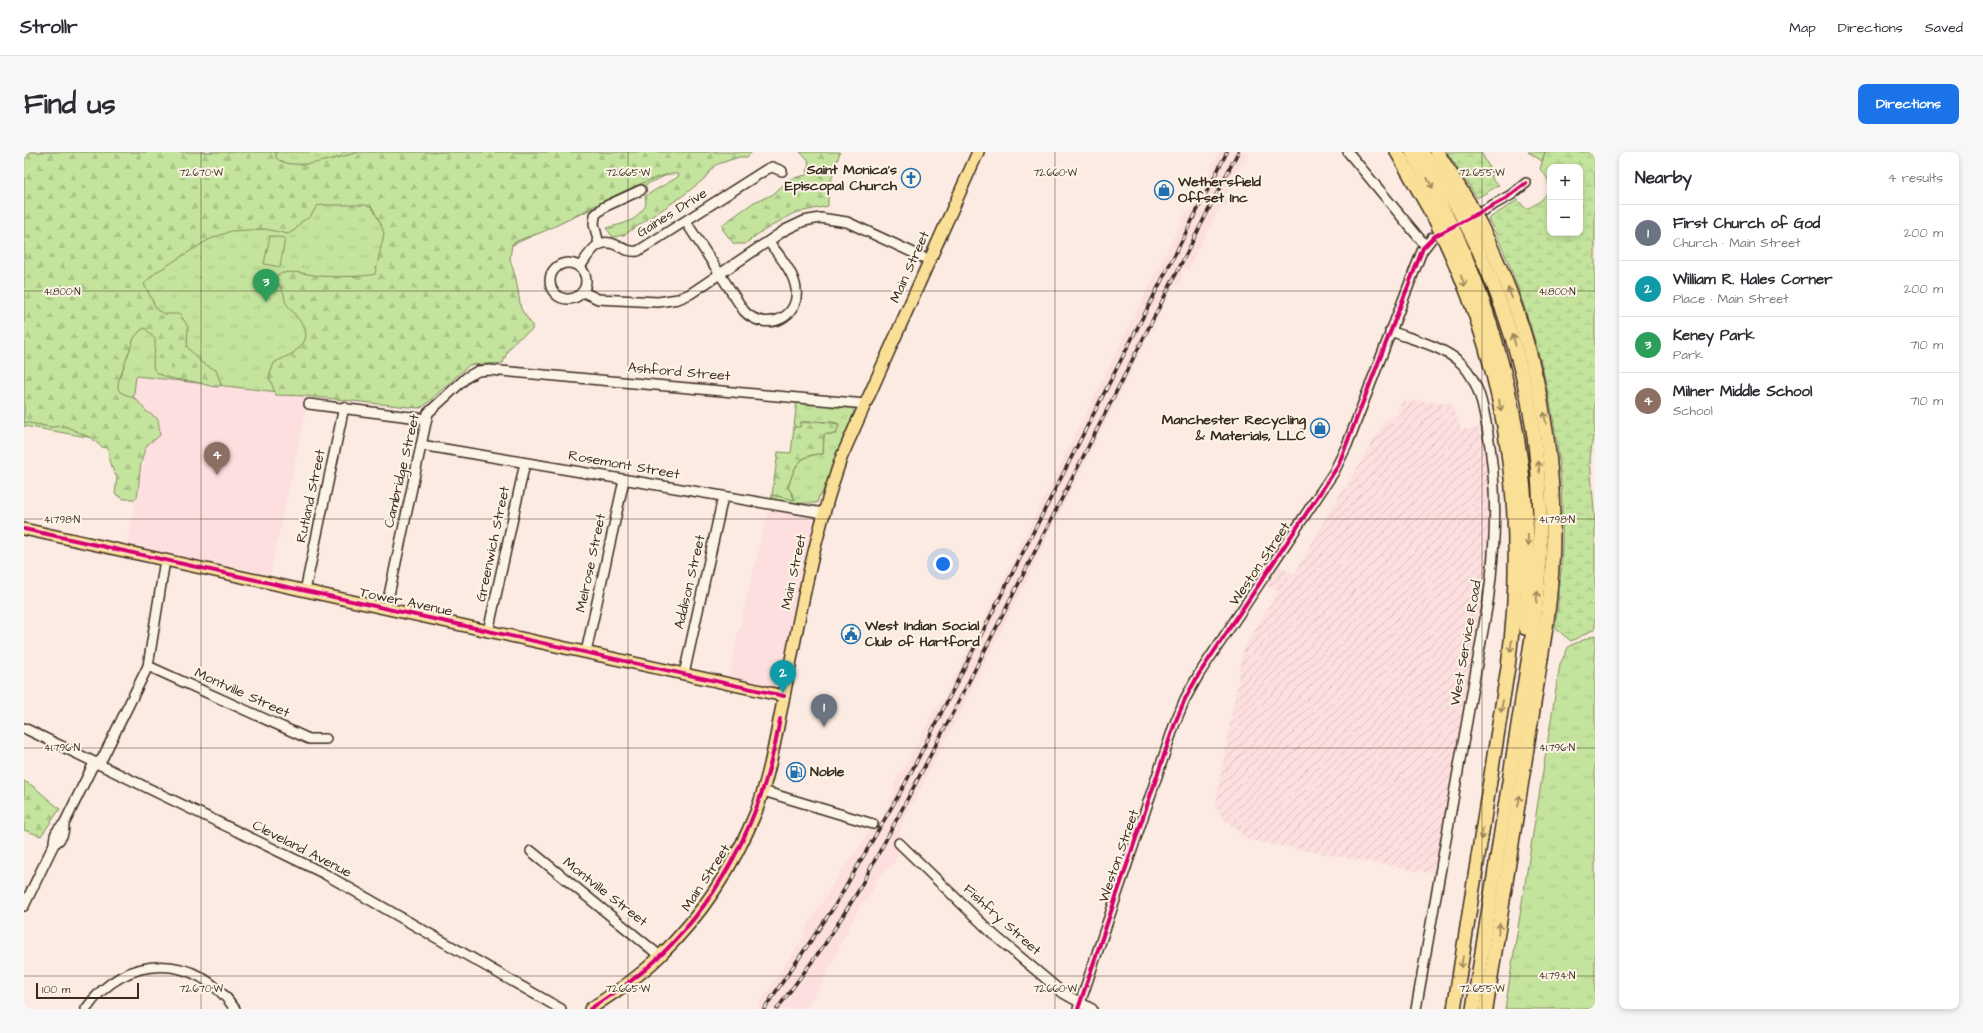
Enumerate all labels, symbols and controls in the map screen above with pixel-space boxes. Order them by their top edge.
text: Strollr [20,14,78,41]
text: Map [1789,18,1816,38]
text: Directions [1838,18,1903,38]
text: Saved [1925,18,1963,38]
button: Directions [1858,84,1959,124]
text: Find us [24,85,115,124]
place label: Saint Monica's Episcopal Church [785,160,898,196]
map controls [1547,164,1583,236]
button: + [1547,164,1583,200]
text: 72.670°W [179,166,223,180]
text: 72.665°W [606,166,651,180]
text: 72.660°W [1033,166,1077,180]
text: 72.655°W [1459,166,1505,180]
text: Nearby [1635,166,1692,190]
church icon: Saint Monica's Episcopal Church [900,167,922,189]
text: 4 results [1888,169,1943,187]
place label: Wethersfield Offset Inc [1177,172,1262,208]
one-way arrow [1426,177,1434,189]
shop icon: Wethersfield Offset Inc [1153,179,1175,201]
street label: Gaines Drive [633,183,712,243]
button: − [1547,200,1583,236]
text: First Church of God [1673,213,1820,234]
text: 1 [1647,224,1649,242]
text: 200 m [1904,224,1943,242]
street label: Main Street [885,228,935,306]
text: Church · Main Street [1673,234,1800,252]
pin: 3 [253,269,279,302]
text: William R. Hales Corner [1673,269,1832,290]
one-way arrow [1459,274,1467,286]
text: 2 [1644,280,1652,298]
text: 200 m [1904,280,1943,298]
text: 41.800°N [43,285,81,299]
text: 41.800°N [1538,285,1576,299]
one-way arrow [1506,287,1514,299]
text: Place · Main Street [1673,290,1789,308]
text: Keney Park [1673,325,1755,346]
one-way arrow [1510,333,1517,346]
text: 3 [1645,336,1651,354]
text: 710 m [1910,336,1943,354]
text: Park [1673,346,1703,364]
street label: Ashford Street [627,358,731,386]
text: Milner Middle School [1673,381,1812,402]
text: 4 [1644,392,1652,410]
text: 710 m [1910,392,1943,410]
one-way arrow [1496,398,1504,411]
text: School [1673,402,1713,420]
place label: Manchester Recycling & Materials, LLC [1162,410,1307,446]
street label: Cambridge Street [379,412,425,530]
one-way arrow [1541,412,1549,425]
shop icon: Manchester Recycling & Materials, LLC [1309,417,1331,439]
pin: 4 [204,442,230,475]
street label: Rosemont Street [567,445,682,485]
street label: Rutland Street [291,447,331,545]
one-way arrow [1535,461,1542,474]
street label: Greenwich Street [471,484,515,604]
street label: Melrose Street [571,512,611,614]
text: 41.798°N [44,513,80,527]
text: 41.798°N [1539,513,1575,527]
street label: Weston Street [1225,518,1296,610]
street label: Main Street [776,532,812,612]
street label: Addison Street [669,533,711,631]
one-way arrow [1524,533,1531,546]
your location [933,554,953,574]
street label: West Service Road [1445,579,1487,707]
street label: Tower Avenue [358,582,455,622]
one-way arrow [1533,591,1541,604]
place label: West Indian Social Club of Hartford [864,616,980,652]
public building icon: West Indian Social Club of Hartford [840,623,862,645]
one-way arrow [1507,639,1514,652]
pin: 2 [770,660,796,693]
street label: Montville Street [191,663,293,723]
pin: 1 [811,694,837,727]
one-way arrow [1498,699,1506,712]
text: 41.796°N [44,741,80,755]
text: 41.796°N [1539,741,1575,755]
fuel station icon: Noble [785,761,807,783]
place label: Noble [810,762,845,782]
one-way arrow [1515,794,1523,807]
street label: Weston Street [1094,807,1144,905]
street label: Cleveland Avenue [249,815,356,883]
one-way arrow [1478,827,1486,840]
street label: Main Street [677,840,735,916]
street label: Montville Street [559,853,652,932]
street label: Fishfry Street [959,880,1045,961]
one-way arrow [1495,923,1503,936]
one-way arrow [1458,956,1466,969]
text: 41.794°N [1539,969,1575,983]
scale bar [36,981,139,1000]
text: 100 m [42,982,70,997]
text: 72.670°W [179,982,223,996]
text: 72.665°W [606,982,651,996]
text: 72.660°W [1033,982,1077,996]
text: 72.655°W [1459,982,1505,996]

